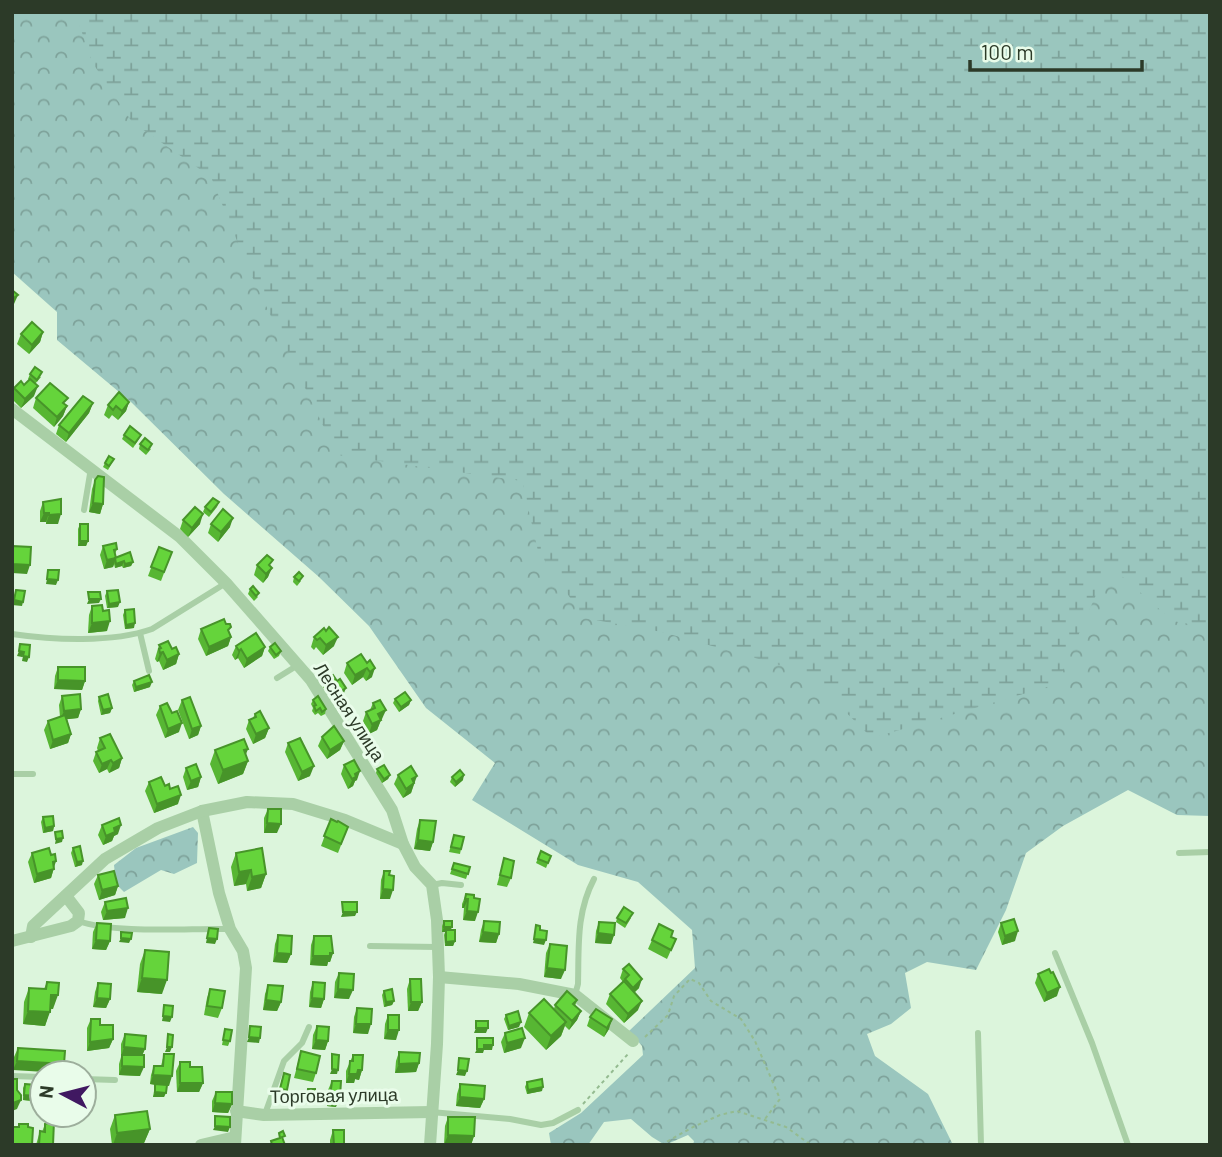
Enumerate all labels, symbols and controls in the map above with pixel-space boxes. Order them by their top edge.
scale bar [970,28,1142,72]
text: 100 m [981,39,1034,64]
street label: Лесная улица [310,658,391,766]
north arrow [28,1059,98,1129]
street label: Торговая улица [270,1083,399,1107]
text: N [33,1084,58,1100]

